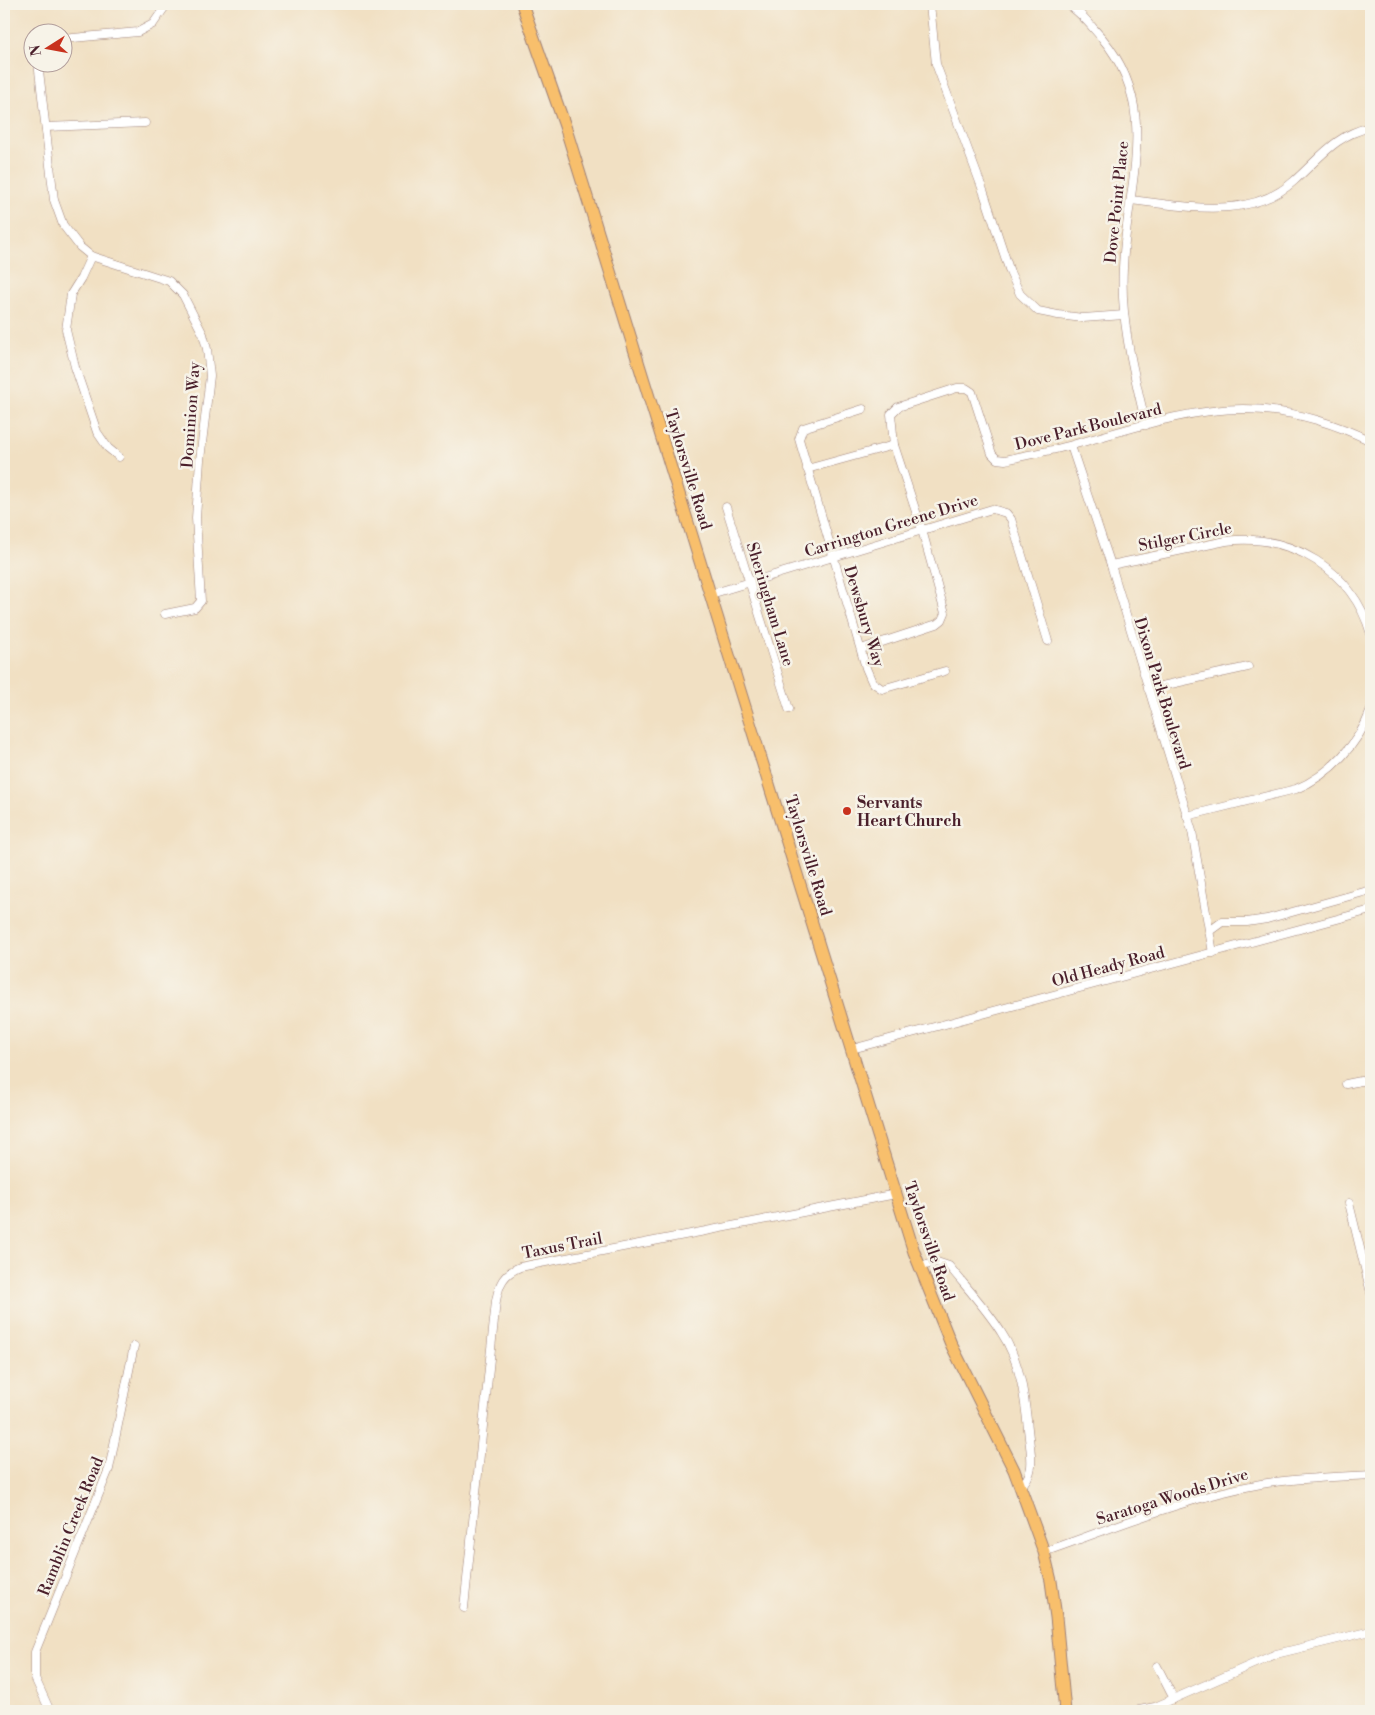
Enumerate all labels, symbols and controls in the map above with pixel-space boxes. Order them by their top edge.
north arrow [22,22,72,72]
text: N [26,43,46,57]
street label: Dove Point Place [1101,140,1133,264]
street label: Dominion Way [177,361,205,469]
street label: Dove Park Boulevard [1013,399,1164,455]
street label: Taylorsville Road [660,406,716,532]
street label: Carrington Greene Drive [802,490,980,562]
street label: Stilger Circle [1137,518,1234,556]
street label: Sheringham Lane [742,540,798,669]
street label: Dewsbury Way [839,563,889,670]
street label: Dixon Park Boulevard [1129,615,1195,772]
street label: Taylorsville Road [780,792,836,918]
place label: Servants Heart Church [857,793,961,831]
marker: Servants Heart Church [841,805,853,817]
street label: Old Heady Road [1050,942,1167,992]
street label: Taylorsville Road [899,1179,959,1304]
street label: Taxus Trail [520,1228,604,1264]
street label: Ramblin Creek Road [34,1454,108,1599]
street label: Saratoga Woods Drive [1094,1464,1251,1530]

